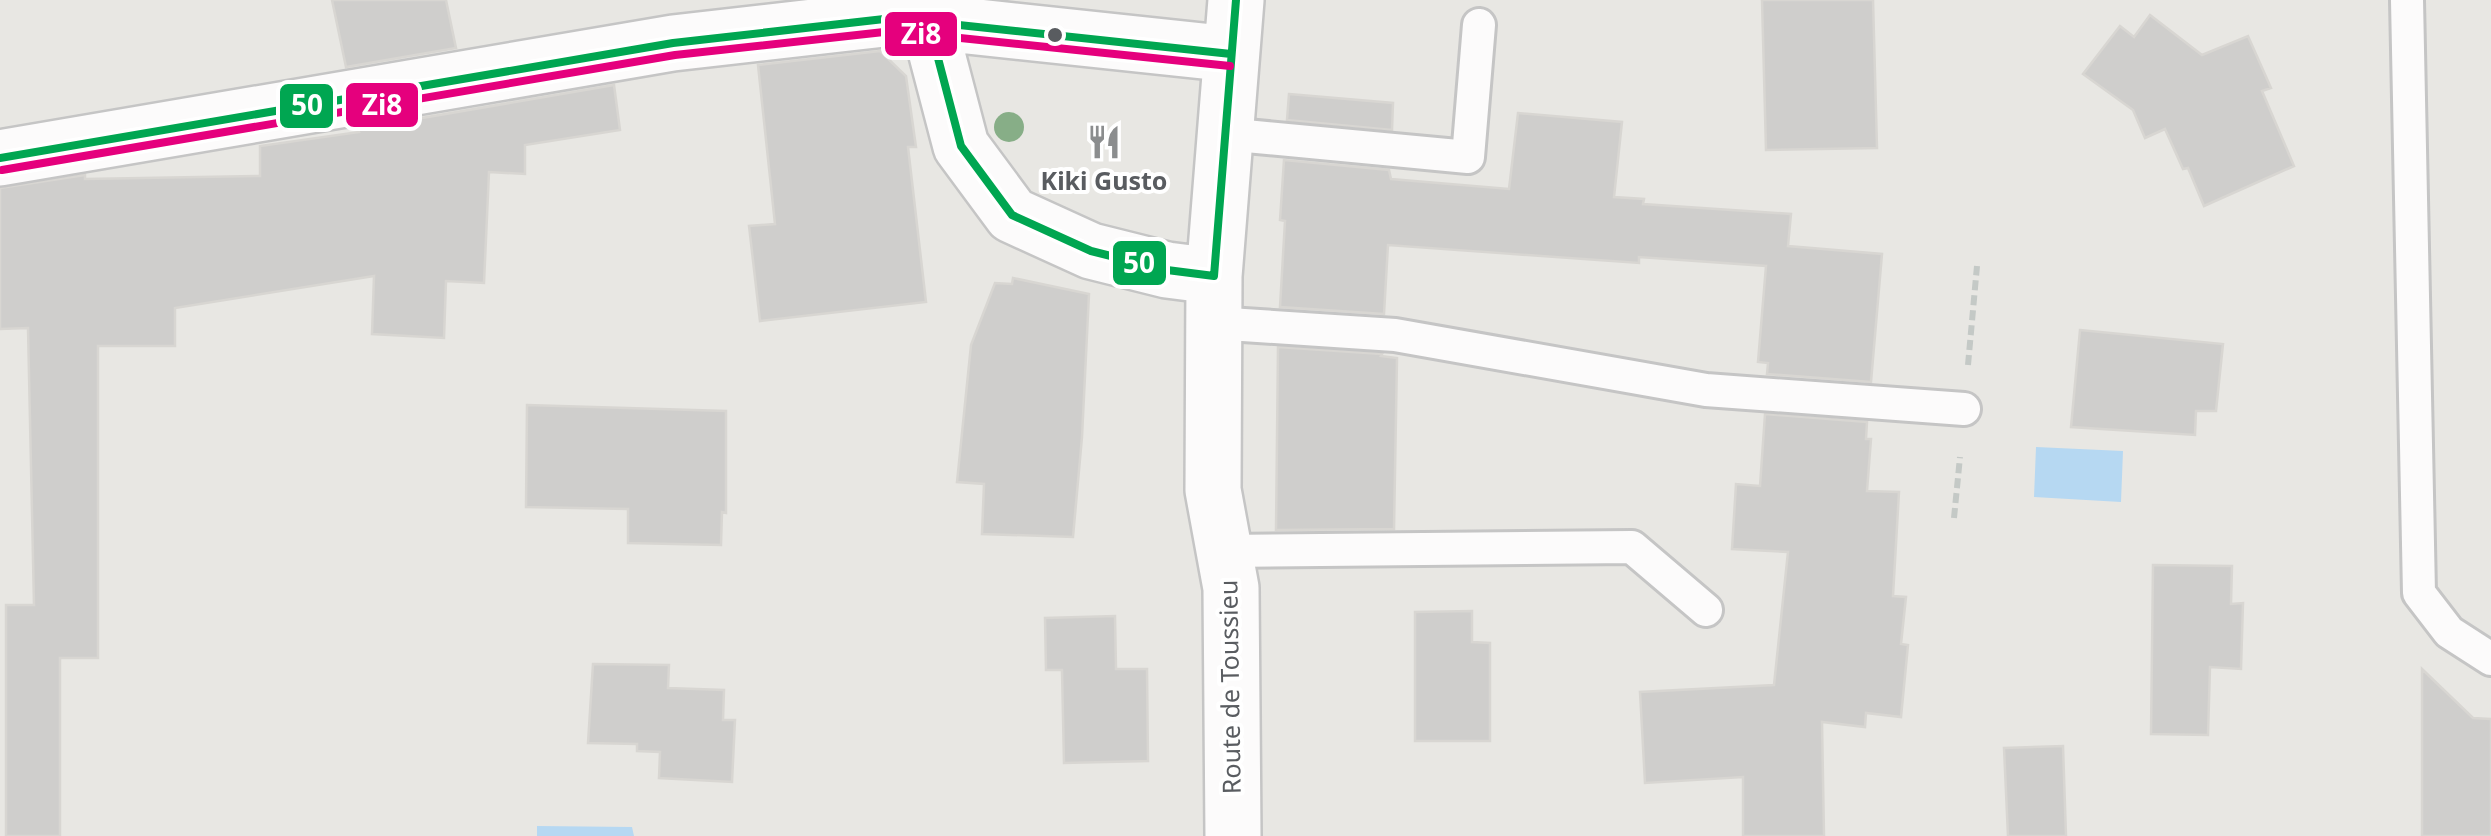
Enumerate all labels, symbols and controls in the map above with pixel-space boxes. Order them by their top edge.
line badge: Zi8 [883,10,959,58]
text: Zi8 [901,14,941,52]
unlabelled marker [1045,25,1065,45]
line badge: Zi8 [344,81,420,129]
line badge: 50 [278,82,335,130]
text: 50 [291,85,323,123]
text: Zi8 [362,85,402,123]
restaurant icon: Kiki Gusto [1085,123,1123,161]
place label: Kiki Gusto [1041,163,1167,197]
line badge: 50 [1111,239,1168,287]
text: 50 [1123,243,1155,281]
street label: Route de Toussieu [1210,580,1248,795]

